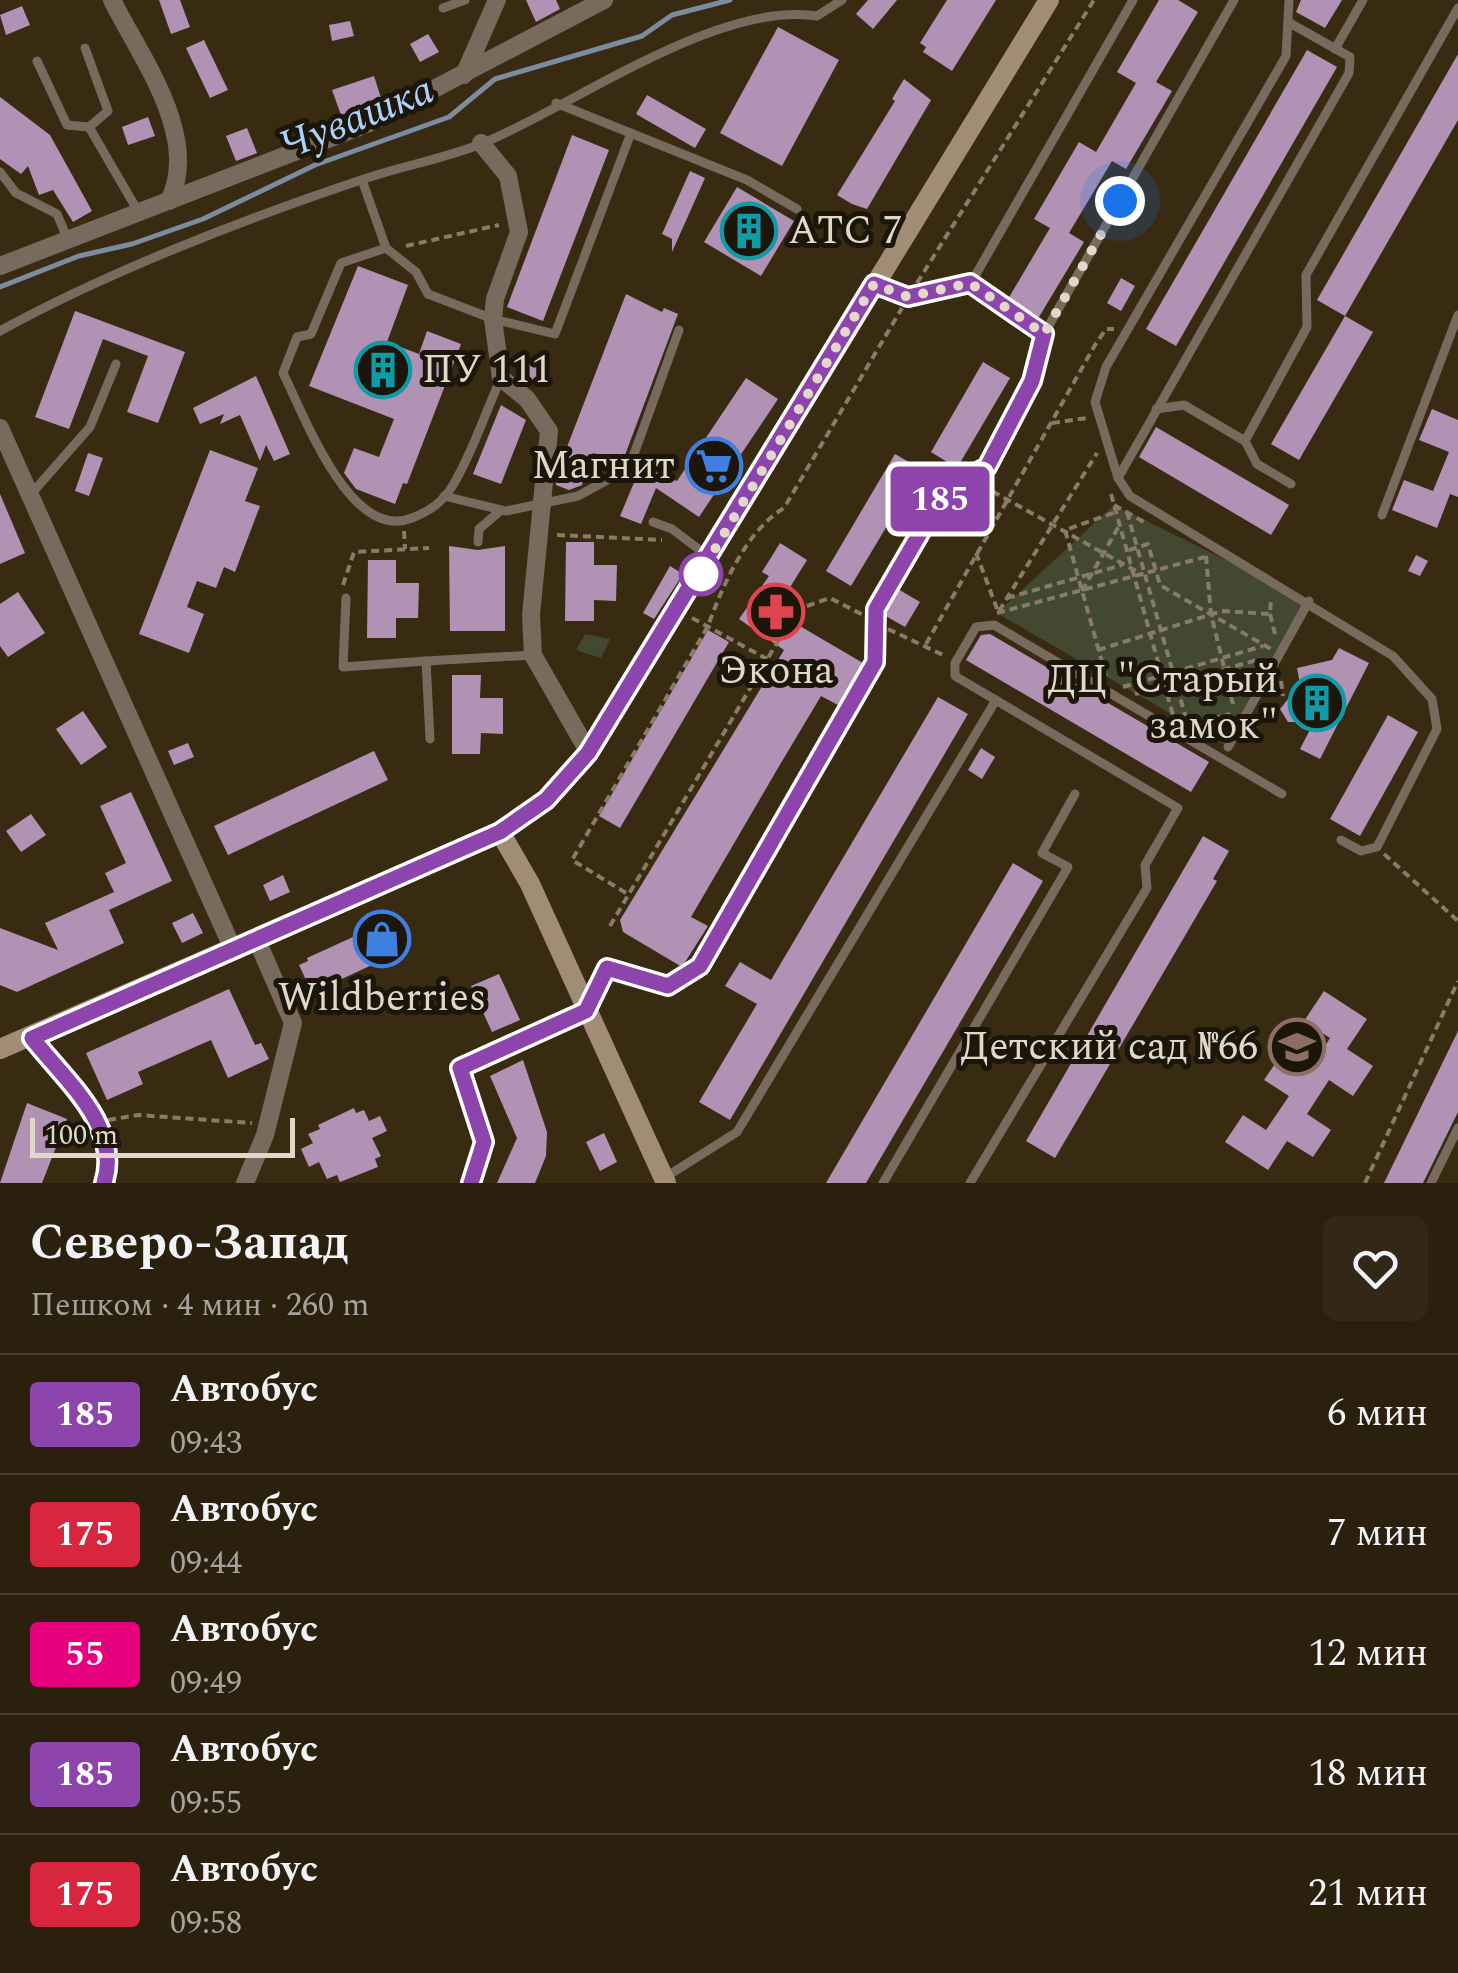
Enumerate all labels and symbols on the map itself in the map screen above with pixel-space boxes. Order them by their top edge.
water label: Чувашка [271,59,443,177]
your location [1095,176,1145,226]
building icon: АТС 7 [719,201,779,261]
place label: АТС 7 [788,201,902,262]
building icon: ПУ 111 [353,340,413,400]
place label: ПУ 111 [422,340,552,401]
place label: Магнит [531,436,675,497]
supermarket icon: Магнит [684,436,744,496]
line badge: 185 [882,466,998,532]
unlabelled marker [680,553,722,595]
pharmacy icon: Экона [746,582,806,642]
place label: Экона [718,641,834,702]
place label: ДЦ "Старый замок" [1047,650,1278,757]
building icon: ДЦ "Старый замок" [1287,673,1347,733]
shop icon: Wildberries [352,909,412,969]
place label: Wildberries [278,968,486,1029]
place label: Детский сад №66 [960,1017,1258,1078]
school or university icon: Детский сад №66 [1267,1017,1327,1077]
scale bar [30,1113,295,1158]

